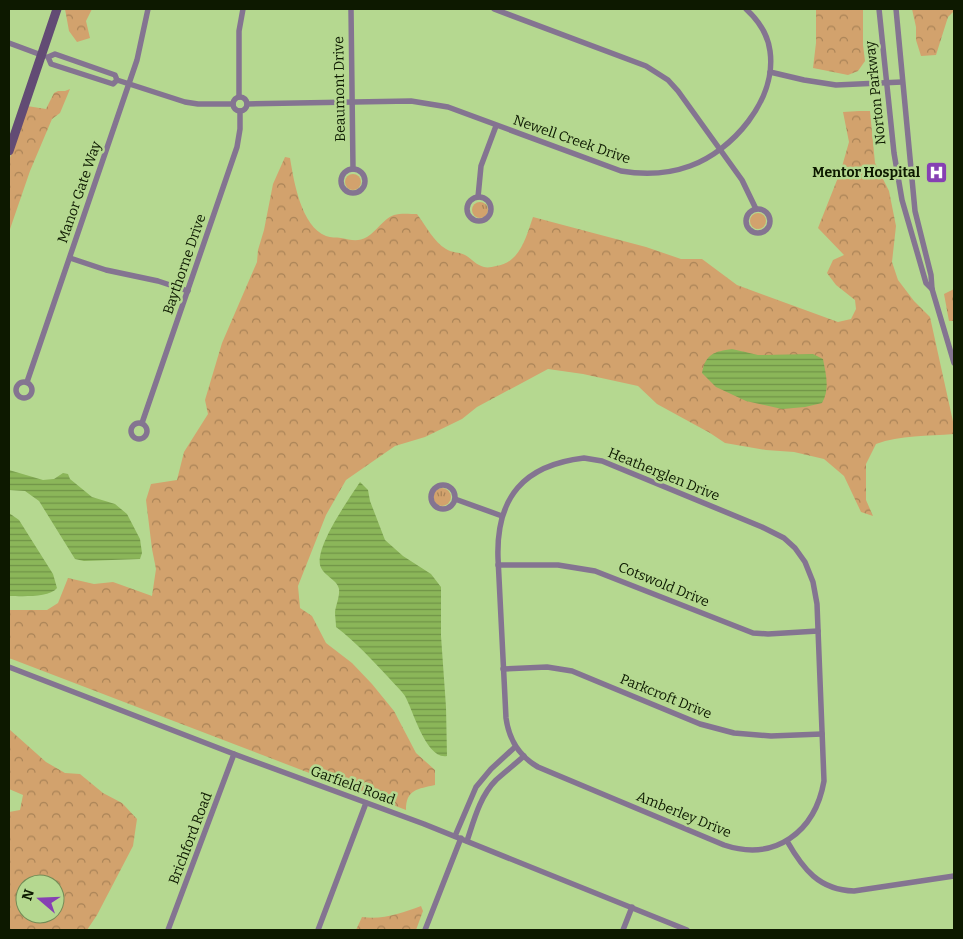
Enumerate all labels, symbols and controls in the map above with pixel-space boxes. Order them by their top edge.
street label: Beaumont Drive [330,36,349,142]
street label: Norton Parkway [862,39,889,146]
street label: Newell Creek Drive [511,111,633,167]
street label: Manor Gate Way [54,138,105,245]
hospital icon: Mentor Hospital [924,160,948,184]
place label: Mentor Hospital [812,164,921,181]
street label: Baythorne Drive [159,212,210,317]
street label: Heatherglen Drive [605,444,722,505]
street label: Cotswold Drive [616,558,712,610]
street label: Parkcroft Drive [618,670,714,723]
street label: Garfield Road [308,762,397,809]
street label: Amberley Drive [634,788,734,841]
street label: Brichford Road [165,790,216,887]
north arrow [15,874,65,924]
text: N [18,887,38,903]

